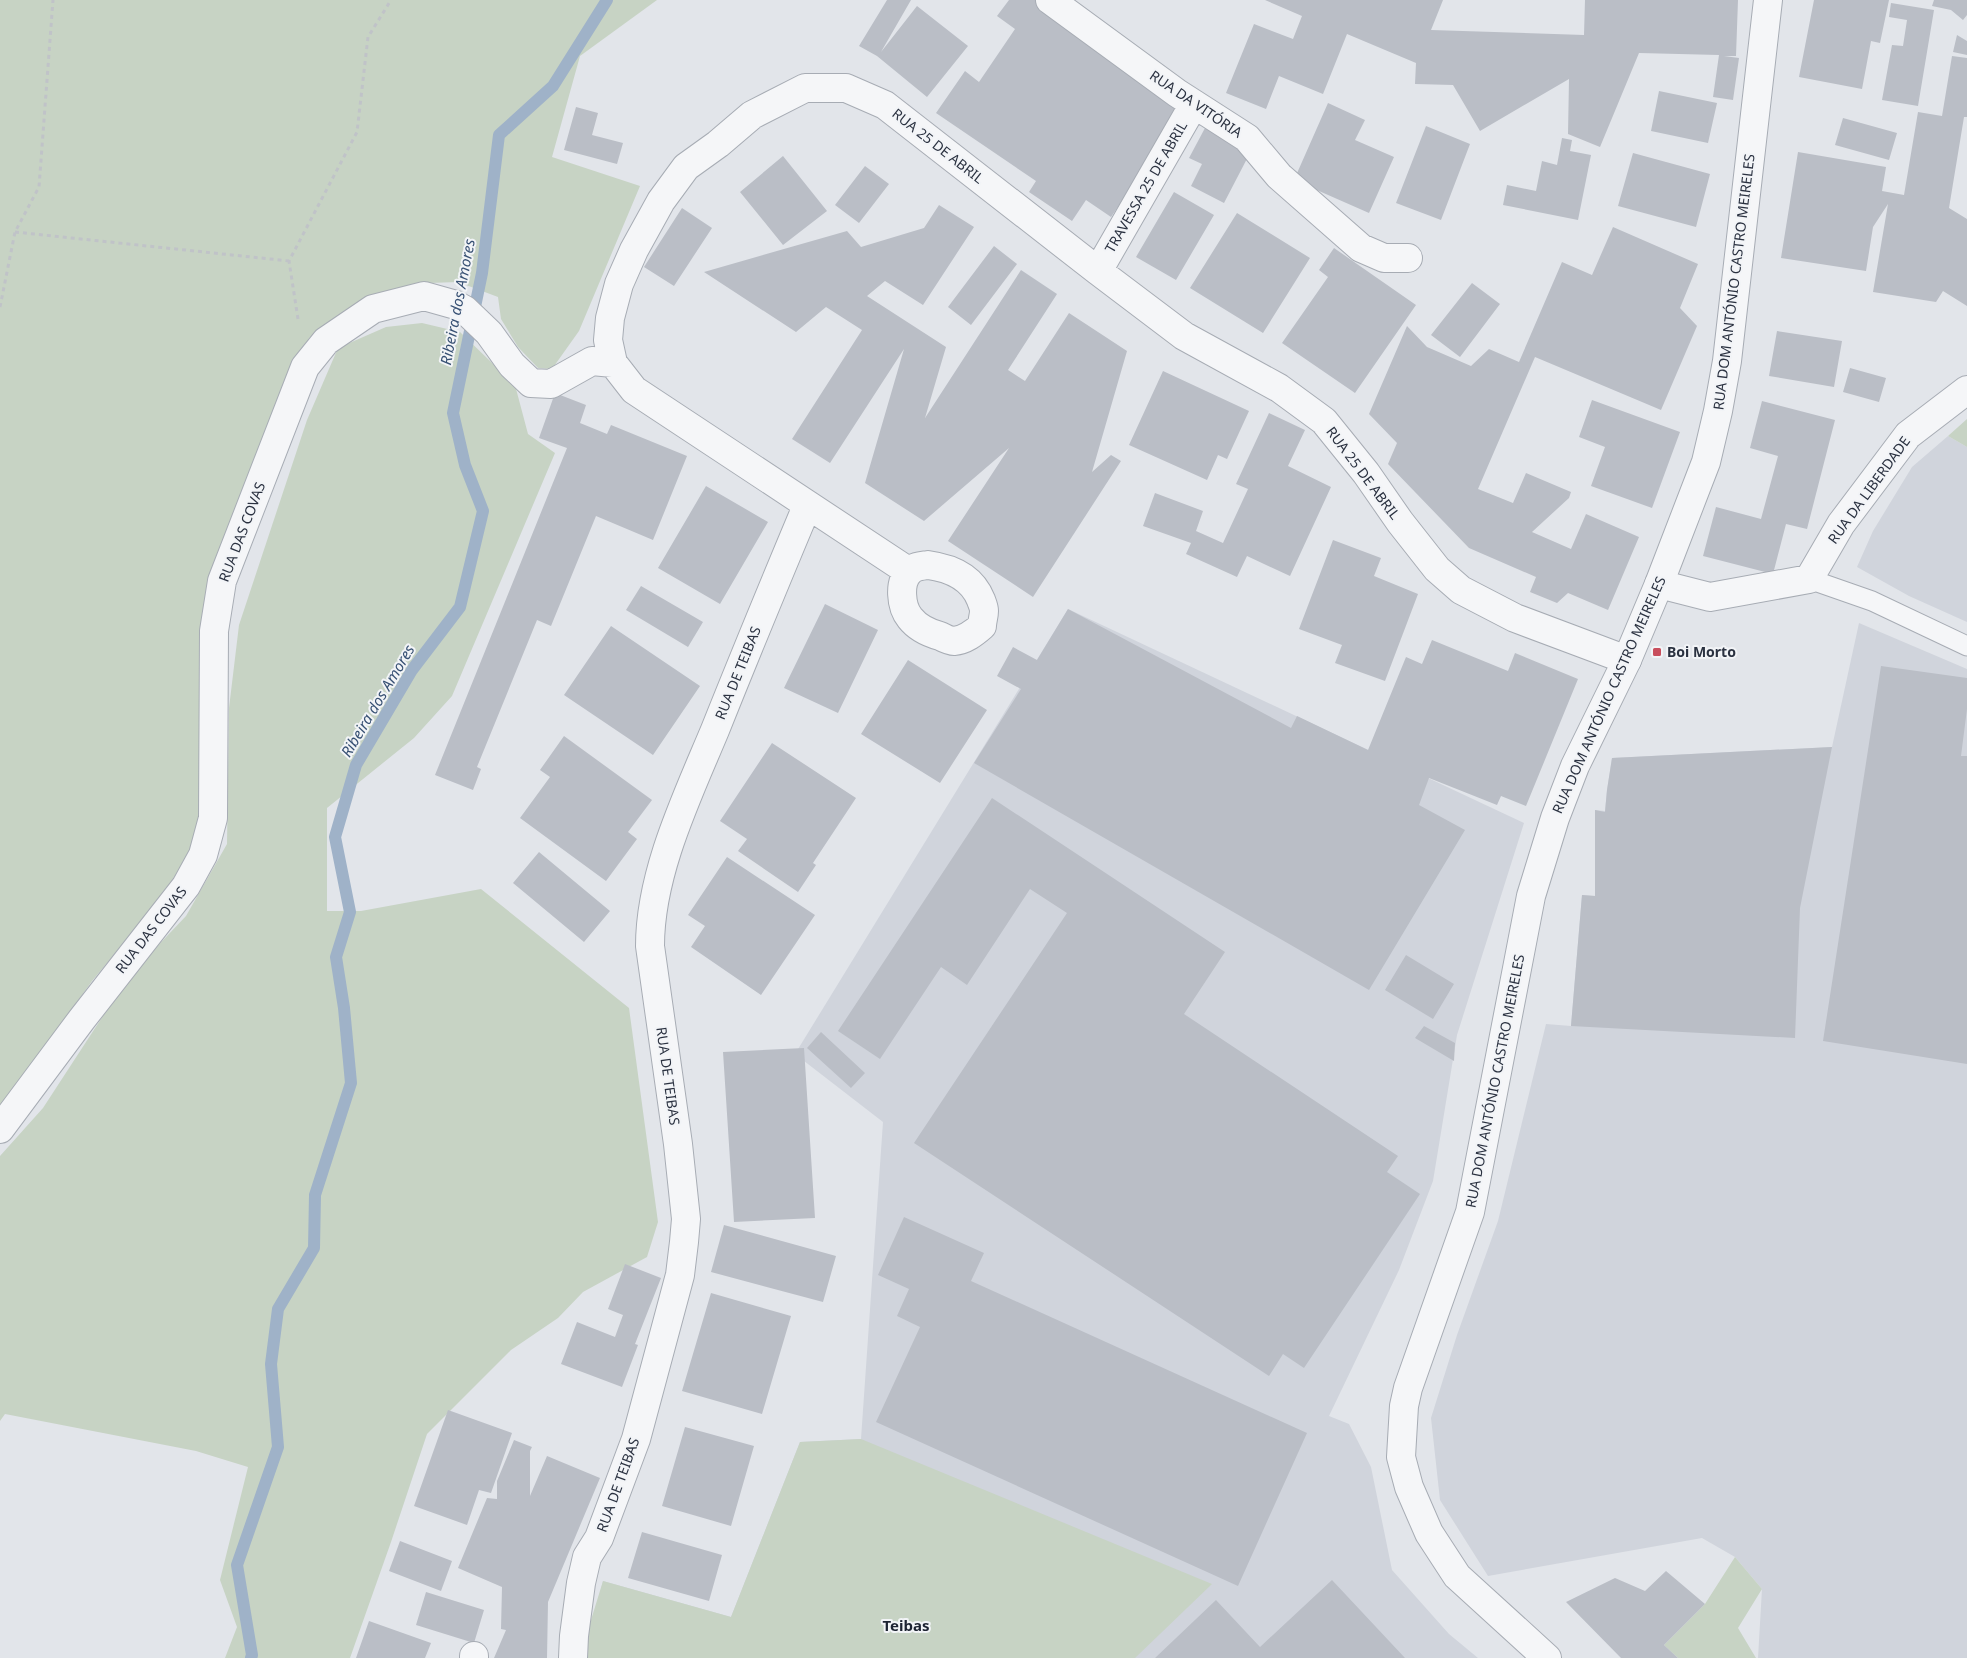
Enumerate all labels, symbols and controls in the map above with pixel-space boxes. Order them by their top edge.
street label: RUA DA VITÓRIA [1146,66,1246,142]
street label: RUA 25 DE ABRIL [889,104,988,187]
street label: TRAVESSA 25 DE ABRIL [1100,117,1191,256]
street label: RUA DOM ANTÓNIO CASTRO MEIRELES [1708,152,1759,411]
water label: Ribeira dos Amores [435,237,479,366]
street label: RUA 25 DE ABRIL [1322,422,1405,523]
street label: RUA DA LIBERDADE [1823,432,1914,547]
street label: RUA DAS COVAS [214,479,269,584]
street label: RUA DOM ANTÓNIO CASTRO MEIRELES [1547,573,1670,816]
street label: RUA DE TEIBAS [710,623,765,722]
water label: Ribeira dos Amores [336,640,419,760]
place label: Boi Morto [1667,642,1736,661]
marker: Boi Morto [1651,646,1663,658]
street label: RUA DAS COVAS [111,882,191,977]
street label: RUA DOM ANTÓNIO CASTRO MEIRELES [1461,952,1529,1209]
street label: RUA DE TEIBAS [652,1026,685,1127]
street label: RUA DE TEIBAS [592,1435,644,1535]
district label: Teibas [882,1615,930,1635]

